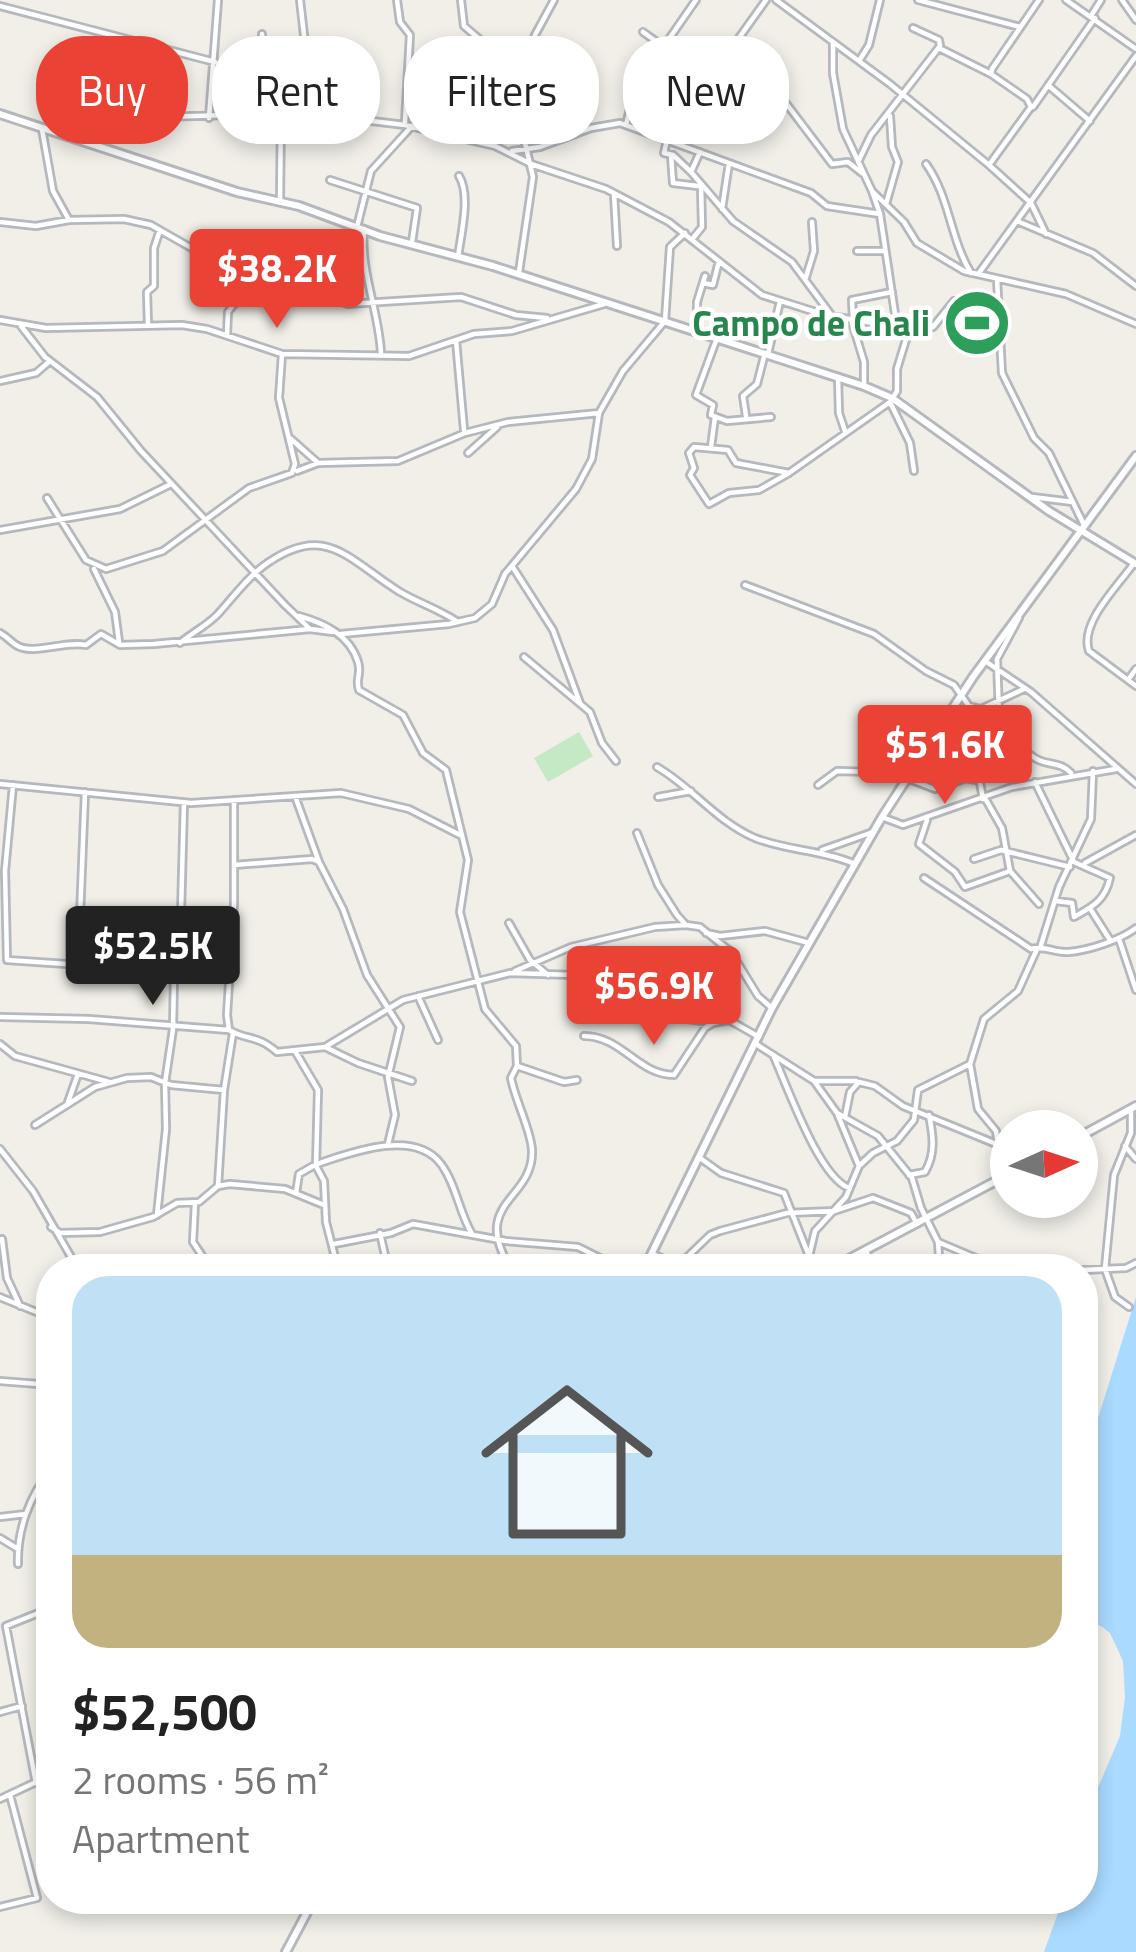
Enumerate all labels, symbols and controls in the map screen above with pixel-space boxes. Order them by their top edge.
chip: Buy [36,36,188,144]
chip: Rent [212,36,380,144]
chip: Filters [404,36,599,144]
chip: New [623,36,789,144]
pin: $38.2K [179,229,375,331]
text: $38.2K [217,238,337,297]
sports icon: Campo de Chali [942,288,1012,358]
place label: Campo de Chali [692,295,930,350]
pin: $51.6K [847,705,1043,807]
text: $51.6K [885,714,1005,773]
pin: $52.5K [55,906,251,1008]
text: $52.5K [93,915,213,974]
pin: $56.9K [556,946,752,1048]
text: $56.9K [594,955,714,1014]
north arrow [990,1110,1098,1218]
map controls [990,1110,1098,1218]
icon: home [459,1354,675,1570]
text: $52,500 [72,1672,257,1750]
text: 2 rooms · 56 m² [72,1750,329,1809]
text: Apartment [72,1809,249,1868]

